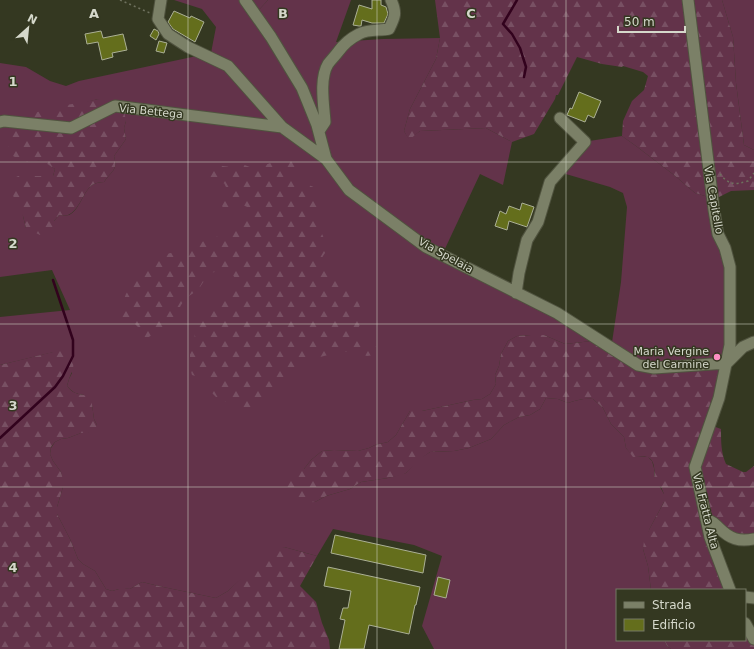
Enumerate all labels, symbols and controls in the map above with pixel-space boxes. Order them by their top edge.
text: A [89,6,99,21]
text: B [278,6,288,21]
text: C [466,6,476,21]
north arrow [8,8,48,48]
scale bar [618,8,685,34]
text: N [25,12,39,27]
text: 50 m [624,15,655,29]
text: 1 [8,74,18,89]
street label: Via Bettega [118,102,183,121]
street label: Via Capitello [701,165,726,235]
street label: Via Spelaia [416,235,476,276]
text: 2 [8,236,18,251]
place label: Maria Vergine del Carmine [633,345,709,371]
marker: Maria Vergine del Carmine [712,352,722,362]
text: 3 [8,398,18,413]
street label: Via Fratta Alta [690,472,721,550]
text: 4 [8,560,18,575]
legend [616,589,746,641]
text: Strada [652,598,692,612]
text: Edificio [652,618,695,632]

